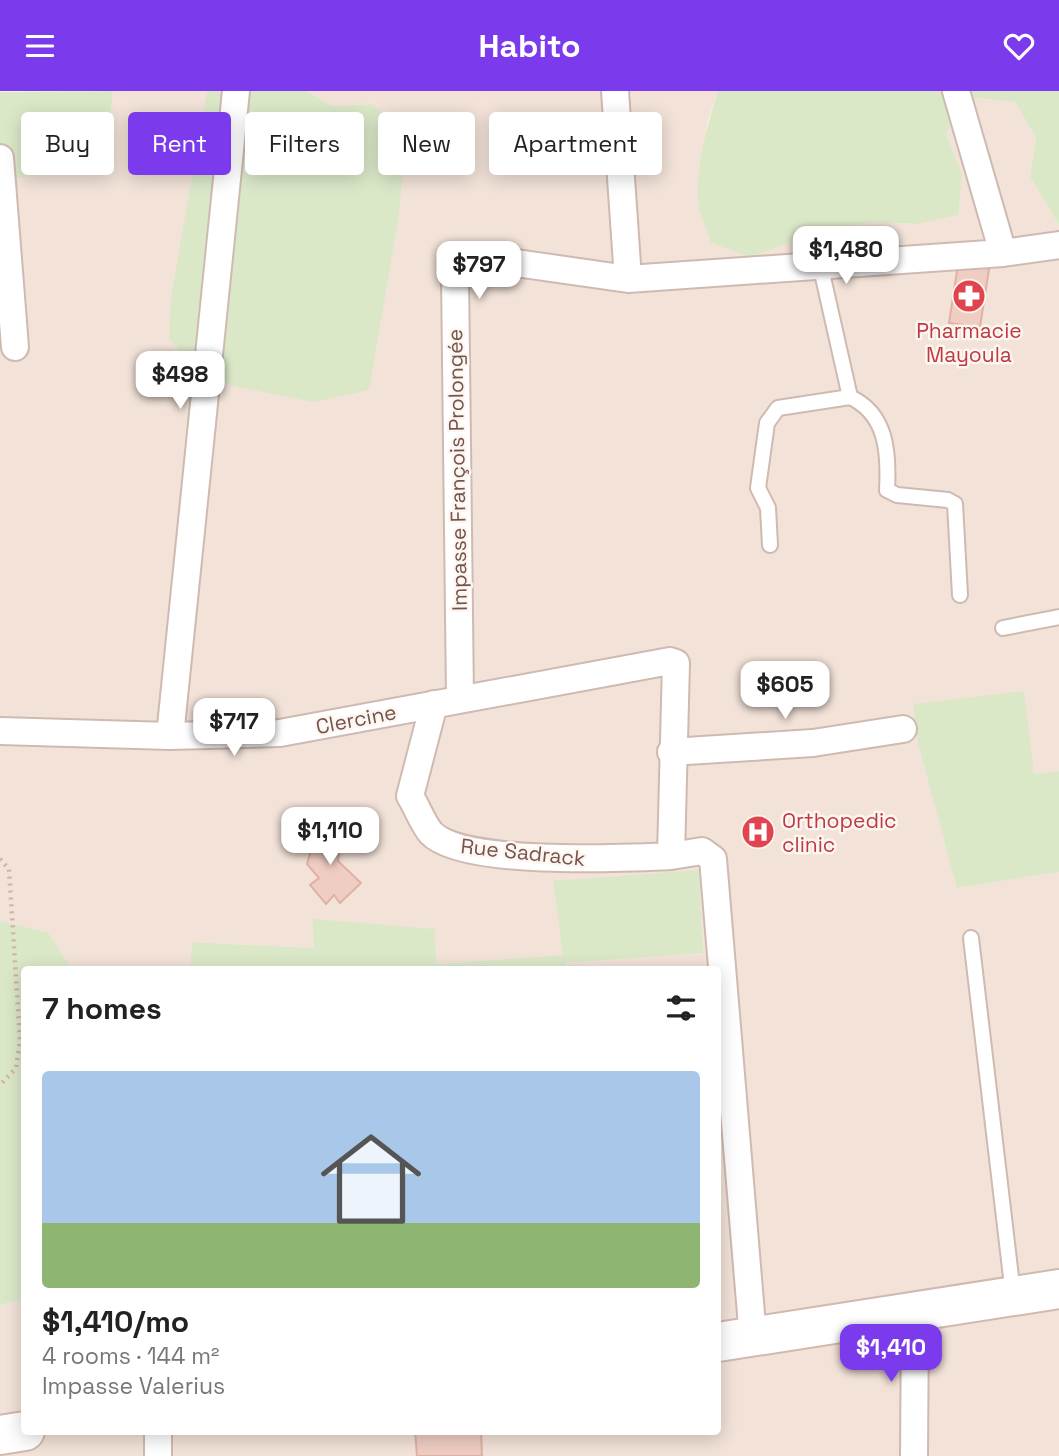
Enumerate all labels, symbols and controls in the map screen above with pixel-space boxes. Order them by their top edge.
text: Habito [478,26,581,66]
icon: menu [21,27,59,65]
icon: heart [1000,27,1038,65]
chip: Buy [21,112,114,175]
chip: Rent [128,112,231,175]
chip: Filters [245,112,364,175]
chip: New [378,112,475,175]
chip: Apartment [489,112,662,175]
pin: $1,480 [789,227,903,286]
text: $1,480 [809,234,883,264]
pin: $797 [438,241,520,301]
text: $797 [452,249,506,279]
pharmacy icon: Pharmacie Mayoula [950,277,988,315]
place label: Pharmacie Mayoula [916,317,1022,368]
street label: Impasse François Prolongée [441,329,473,611]
pin: $498 [139,351,221,411]
text: $498 [152,359,208,389]
pin: $605 [744,661,826,721]
text: $605 [757,669,813,699]
street label: Clercine [313,698,399,740]
pin: $717 [193,699,275,758]
text: $717 [209,706,259,736]
pin: $1,110 [273,807,387,867]
place label: Orthopedic clinic [782,807,897,858]
hospital icon: Orthopedic clinic [739,813,777,851]
text: $1,110 [297,815,363,845]
street label: Rue Sadrack [459,832,587,872]
text: 7 homes [42,989,162,1028]
icon: filters [662,989,700,1027]
icon: home [308,1116,434,1242]
text: $1,410/mo [42,1302,189,1341]
pin: $1,410 [834,1325,948,1384]
text: $1,410 [856,1332,926,1362]
text: 4 rooms · 144 m² [42,1341,219,1371]
text: Impasse Valerius [42,1371,225,1401]

